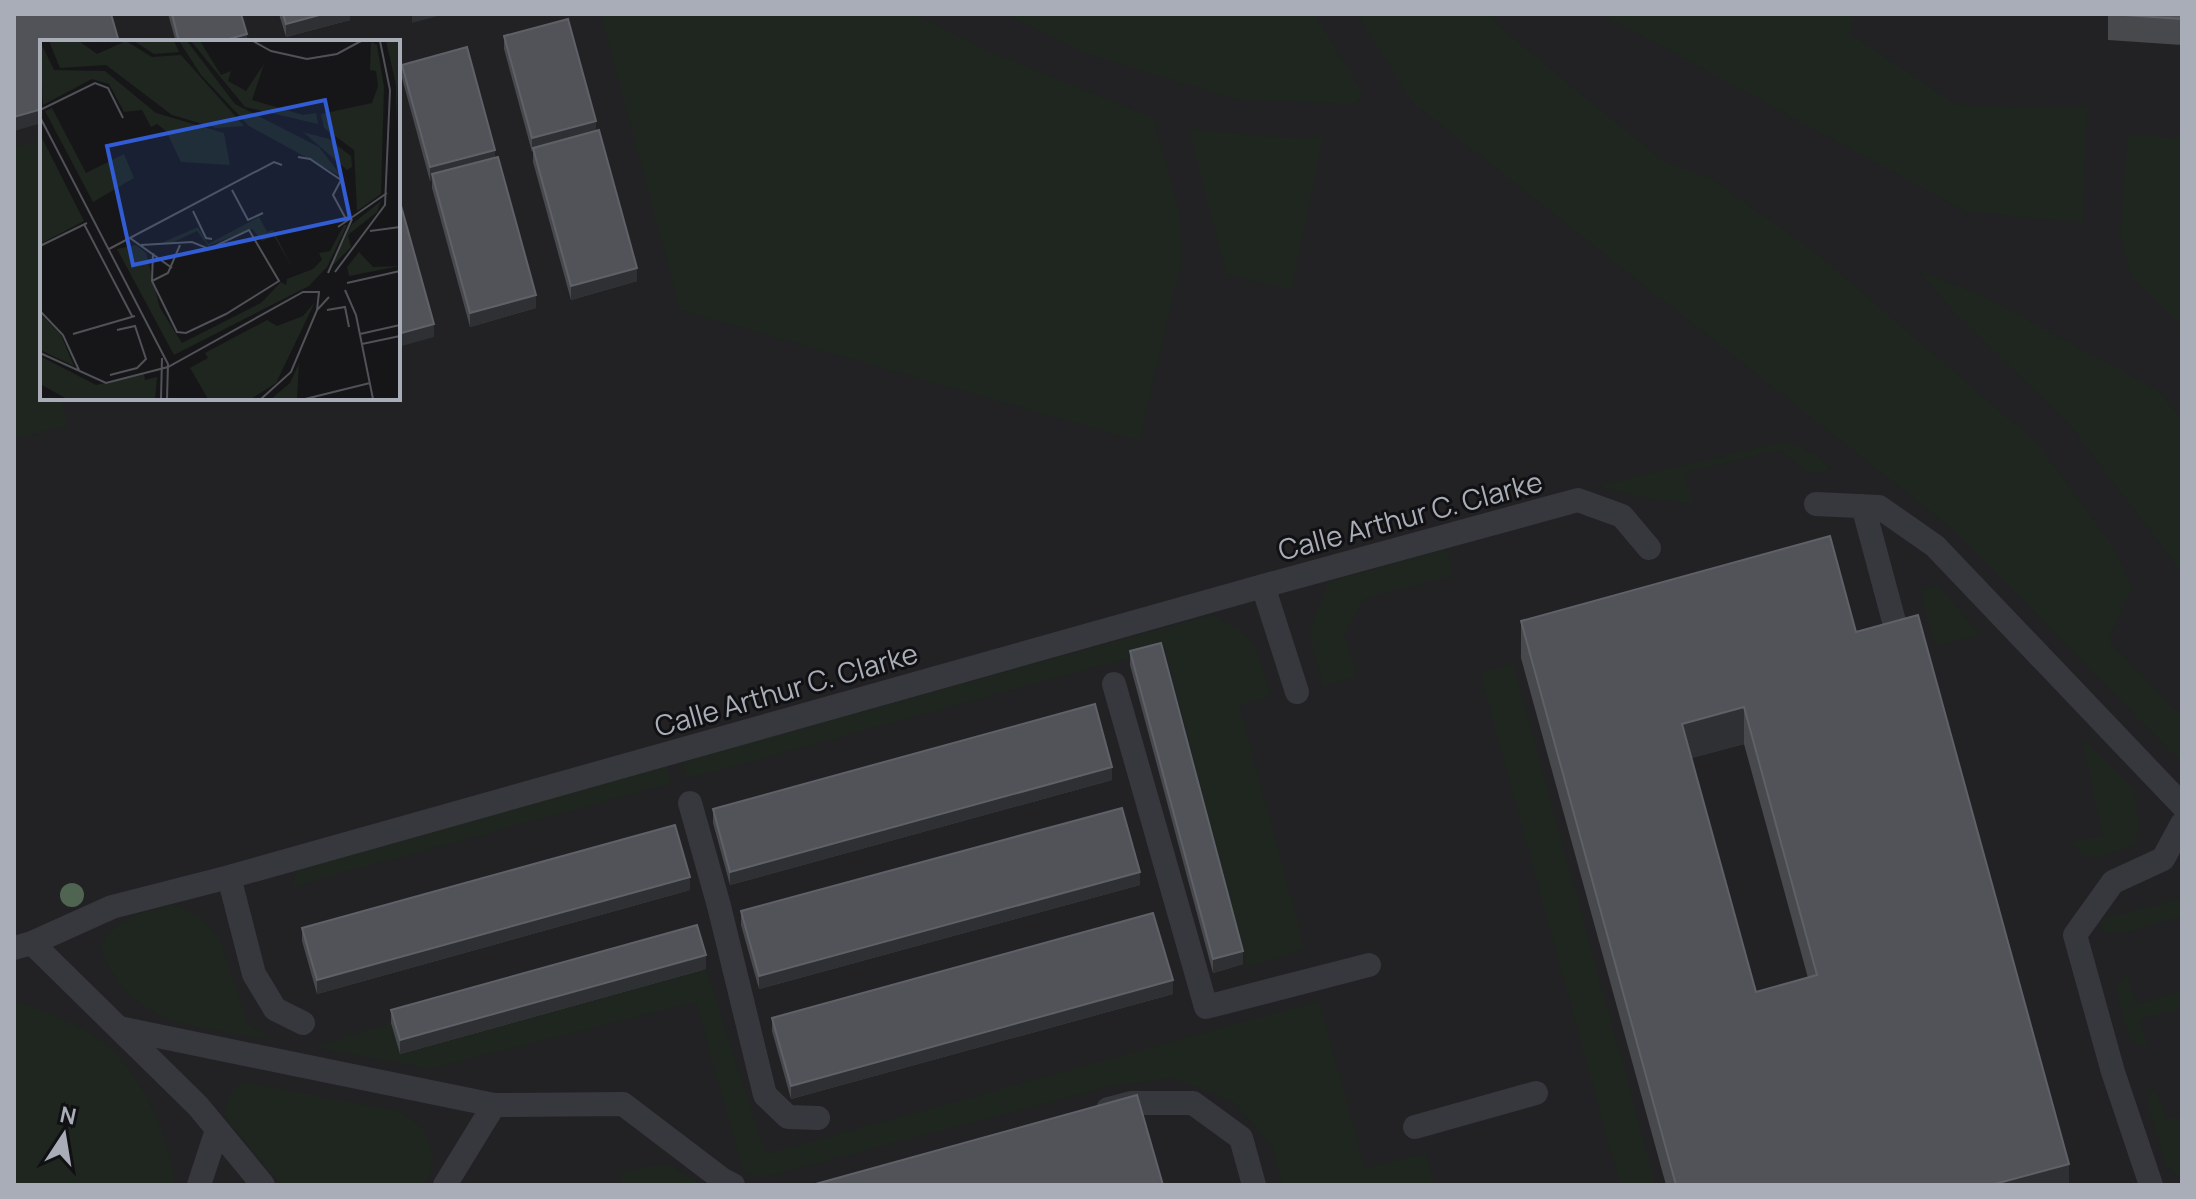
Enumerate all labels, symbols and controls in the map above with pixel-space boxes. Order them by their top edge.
inset map [40,40,400,400]
street label: Calle Arthur C. Clarke [1274,461,1546,569]
street label: Calle Arthur C. Clarke [650,633,922,745]
north arrow [24,1095,104,1175]
text: N [57,1099,79,1132]

